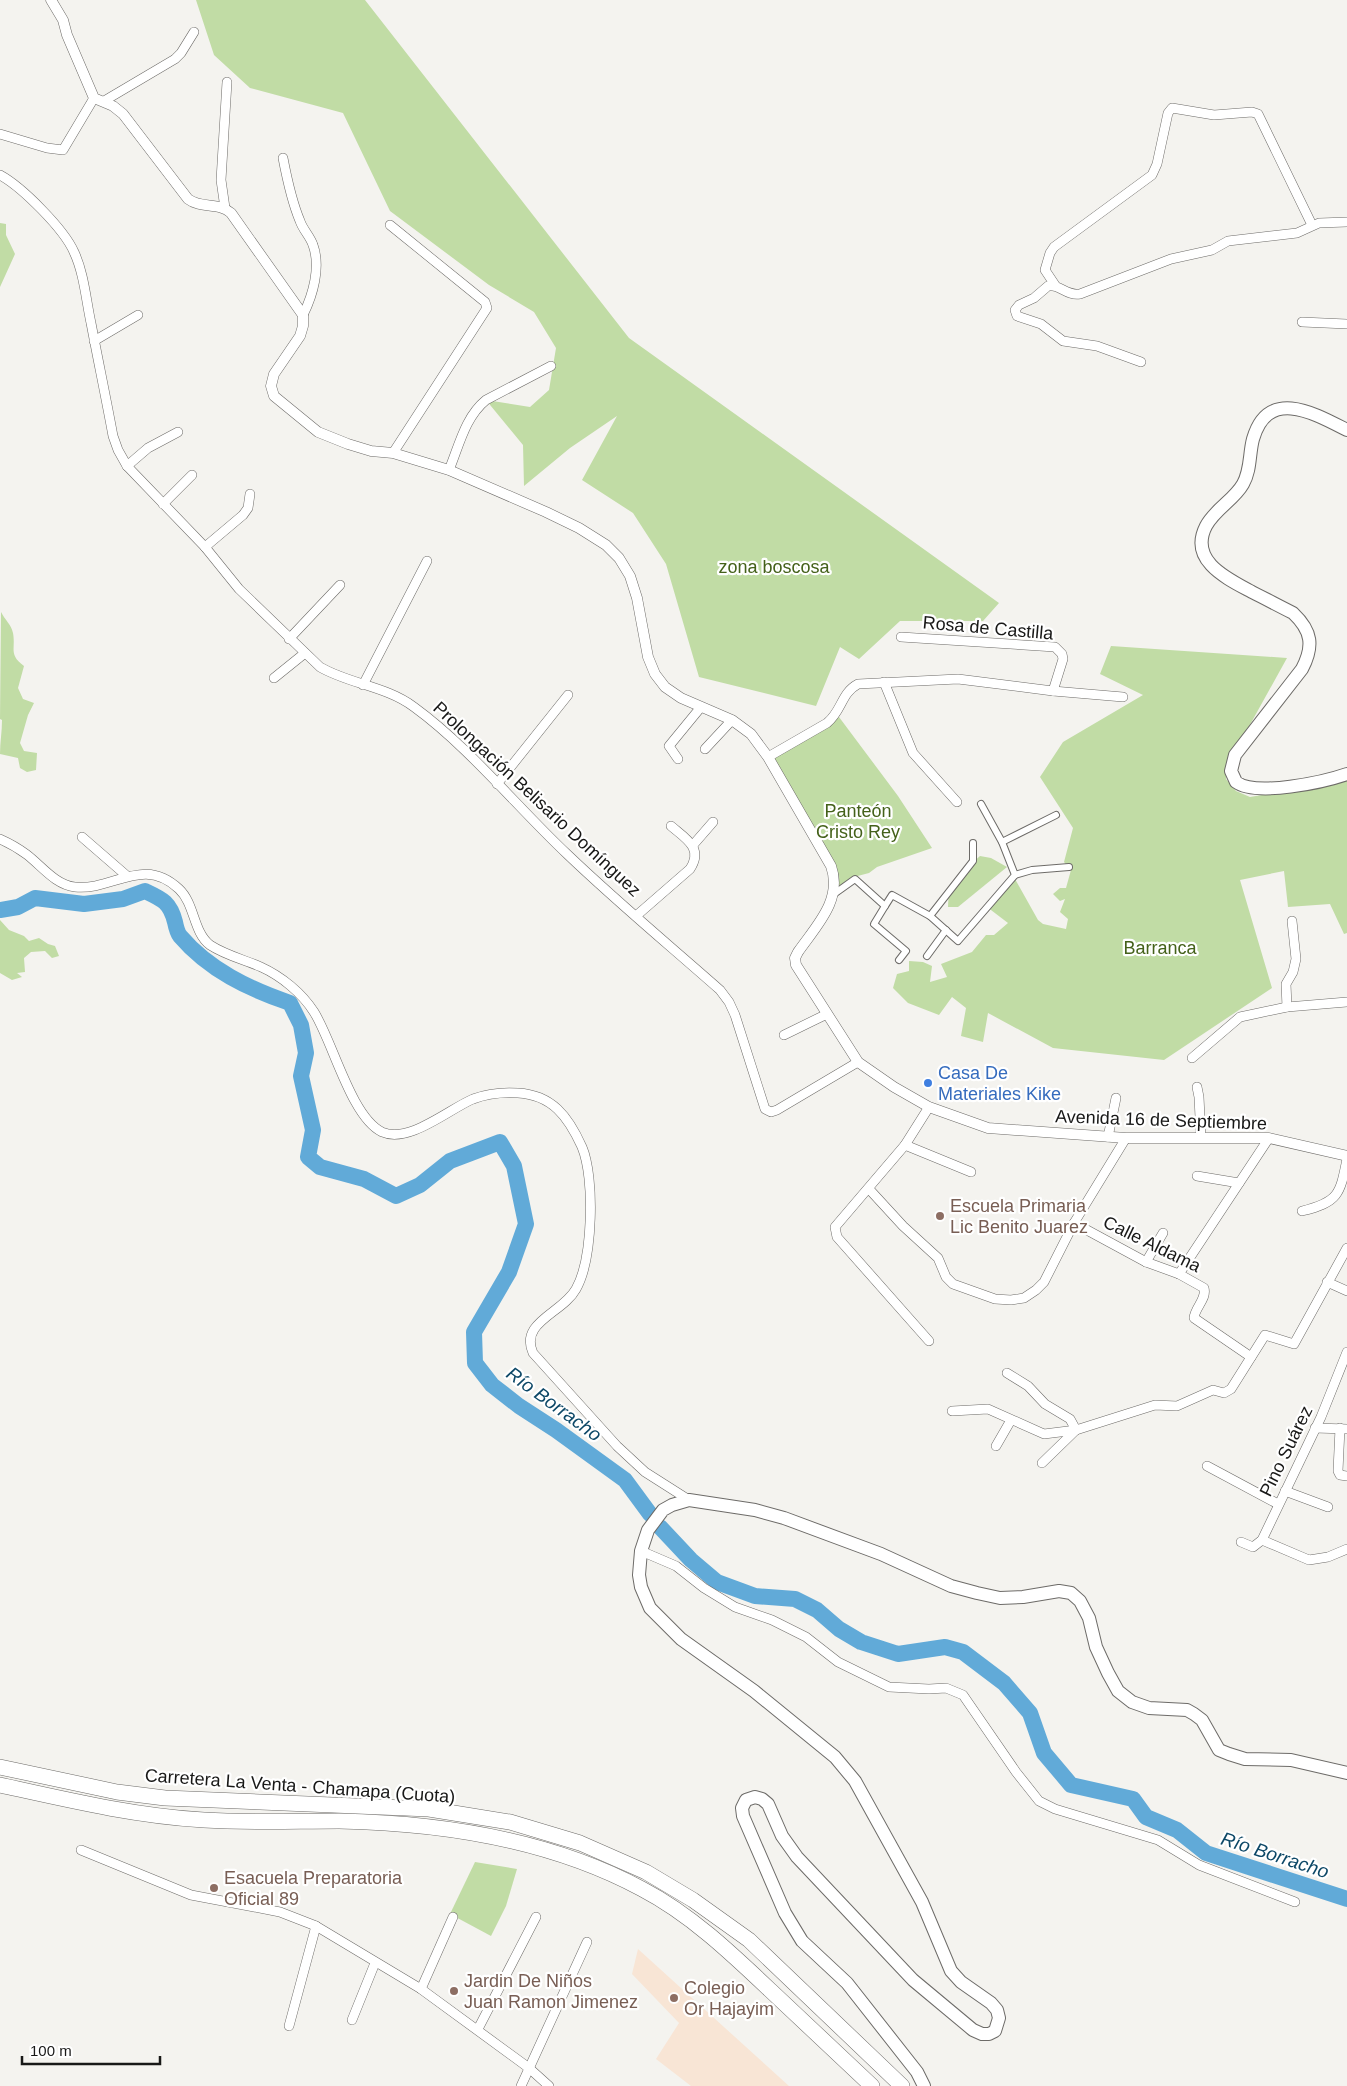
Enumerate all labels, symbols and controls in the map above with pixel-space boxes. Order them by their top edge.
park label: zona boscosa [718,557,831,577]
street label: Rosa de Castilla [922,612,1055,644]
street label: Prolongación Belisario Domínguez [429,698,645,900]
park label: Panteón Cristo Rey [816,801,900,842]
park label: Barranca [1123,938,1198,958]
place label: Casa De Materiales Kike [938,1063,1061,1104]
marker: Casa De Materiales Kike [922,1077,934,1089]
street label: Avenida 16 de Septiembre [1055,1106,1267,1134]
place label: Escuela Primaria Lic Benito Juarez [950,1196,1088,1237]
marker: Escuela Primaria Lic Benito Juarez [934,1210,946,1222]
street label: Calle Aldama [1100,1212,1205,1277]
water label: Río Borracho [503,1363,605,1445]
street label: Pino Suárez [1256,1403,1316,1499]
street label: Carretera La Venta - Chamapa (Cuota) [144,1765,456,1807]
water label: Río Borracho [1219,1828,1331,1882]
place label: Esacuela Preparatoria Oficial 89 [224,1868,403,1909]
marker: Esacuela Preparatoria Oficial 89 [208,1882,220,1894]
place label: Jardin De Niños Juan Ramon Jimenez [464,1971,638,2012]
place label: Colegio Or Hajayim [684,1978,774,2019]
marker: Jardin De Niños Juan Ramon Jimenez [448,1985,460,1997]
marker: Colegio Or Hajayim [668,1992,680,2004]
scale bar [22,2034,160,2066]
text: 100 m [30,2042,72,2059]

